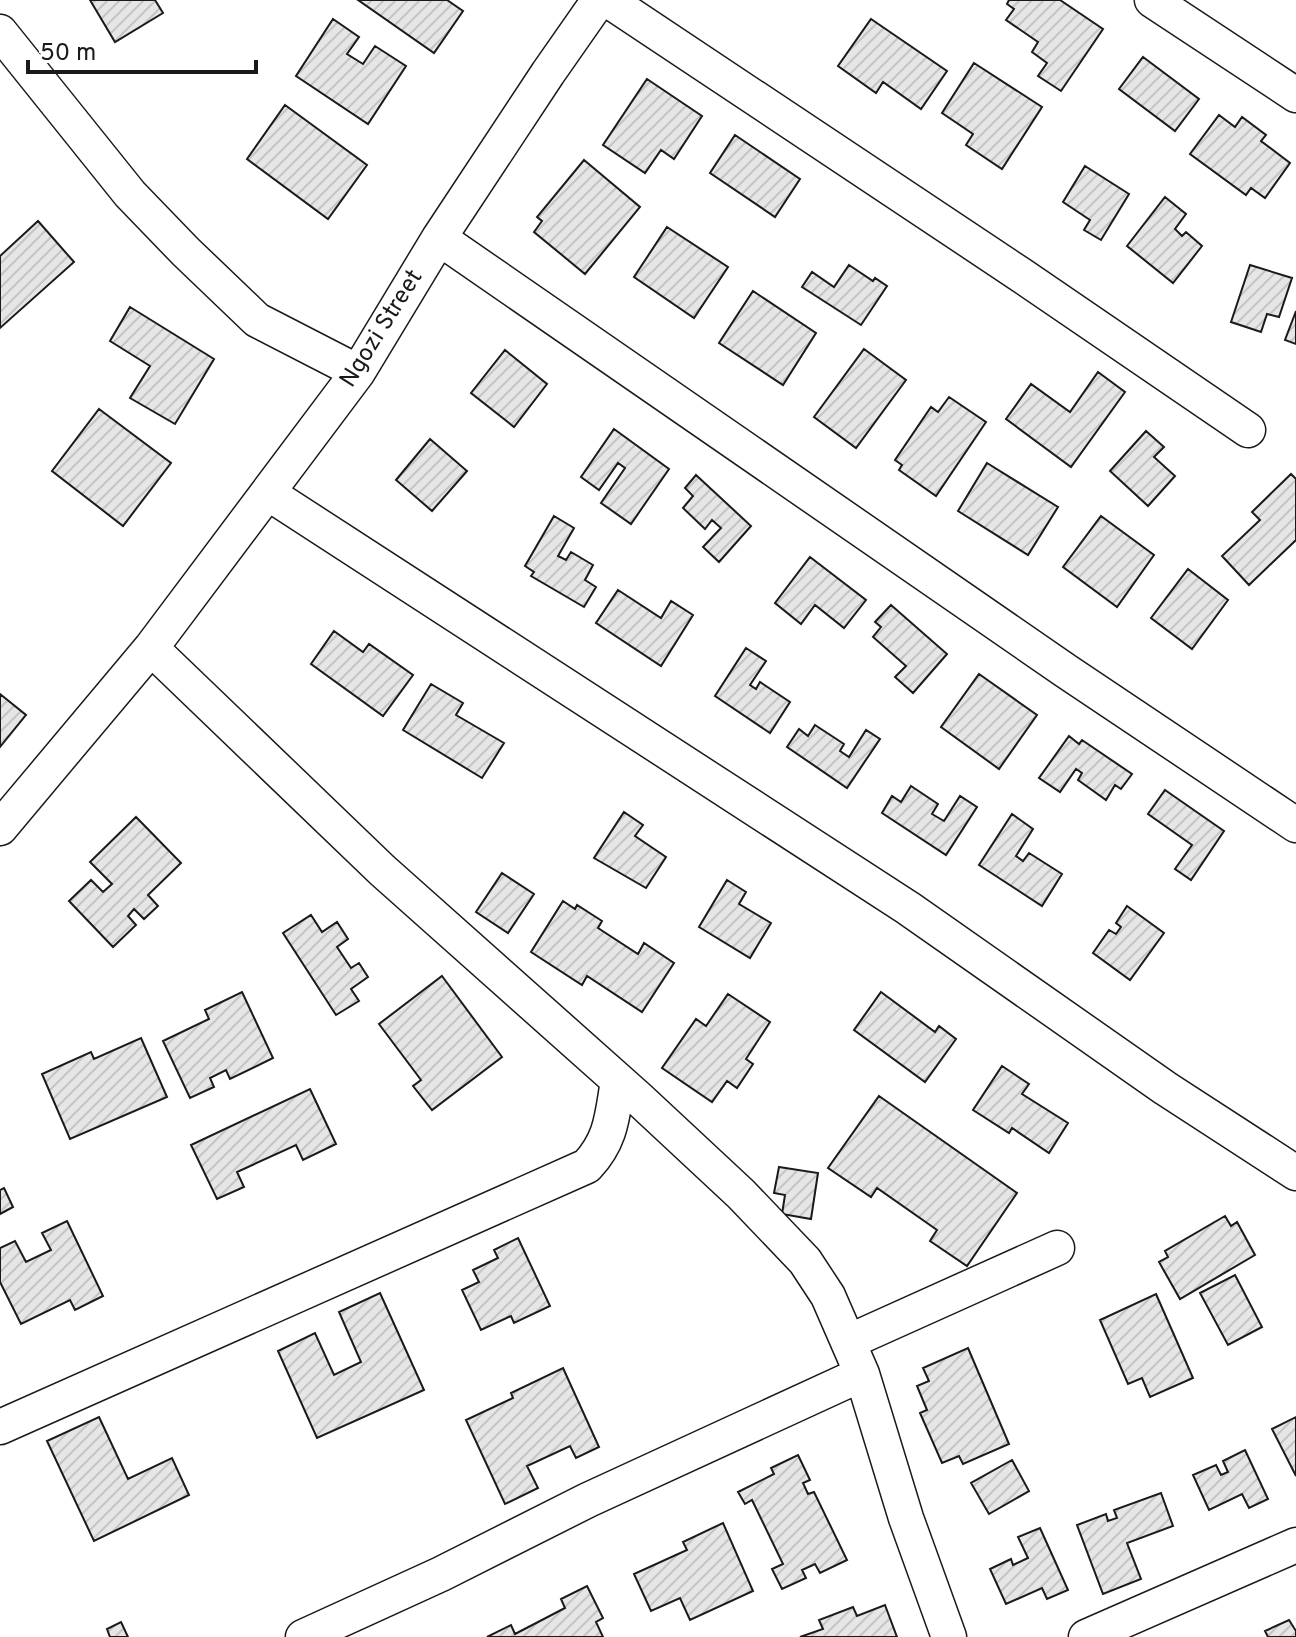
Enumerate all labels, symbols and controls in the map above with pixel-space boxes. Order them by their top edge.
scale bar [28,24,256,74]
text: 50 m [40,39,96,69]
street label: Ngozi Street [334,264,430,394]

